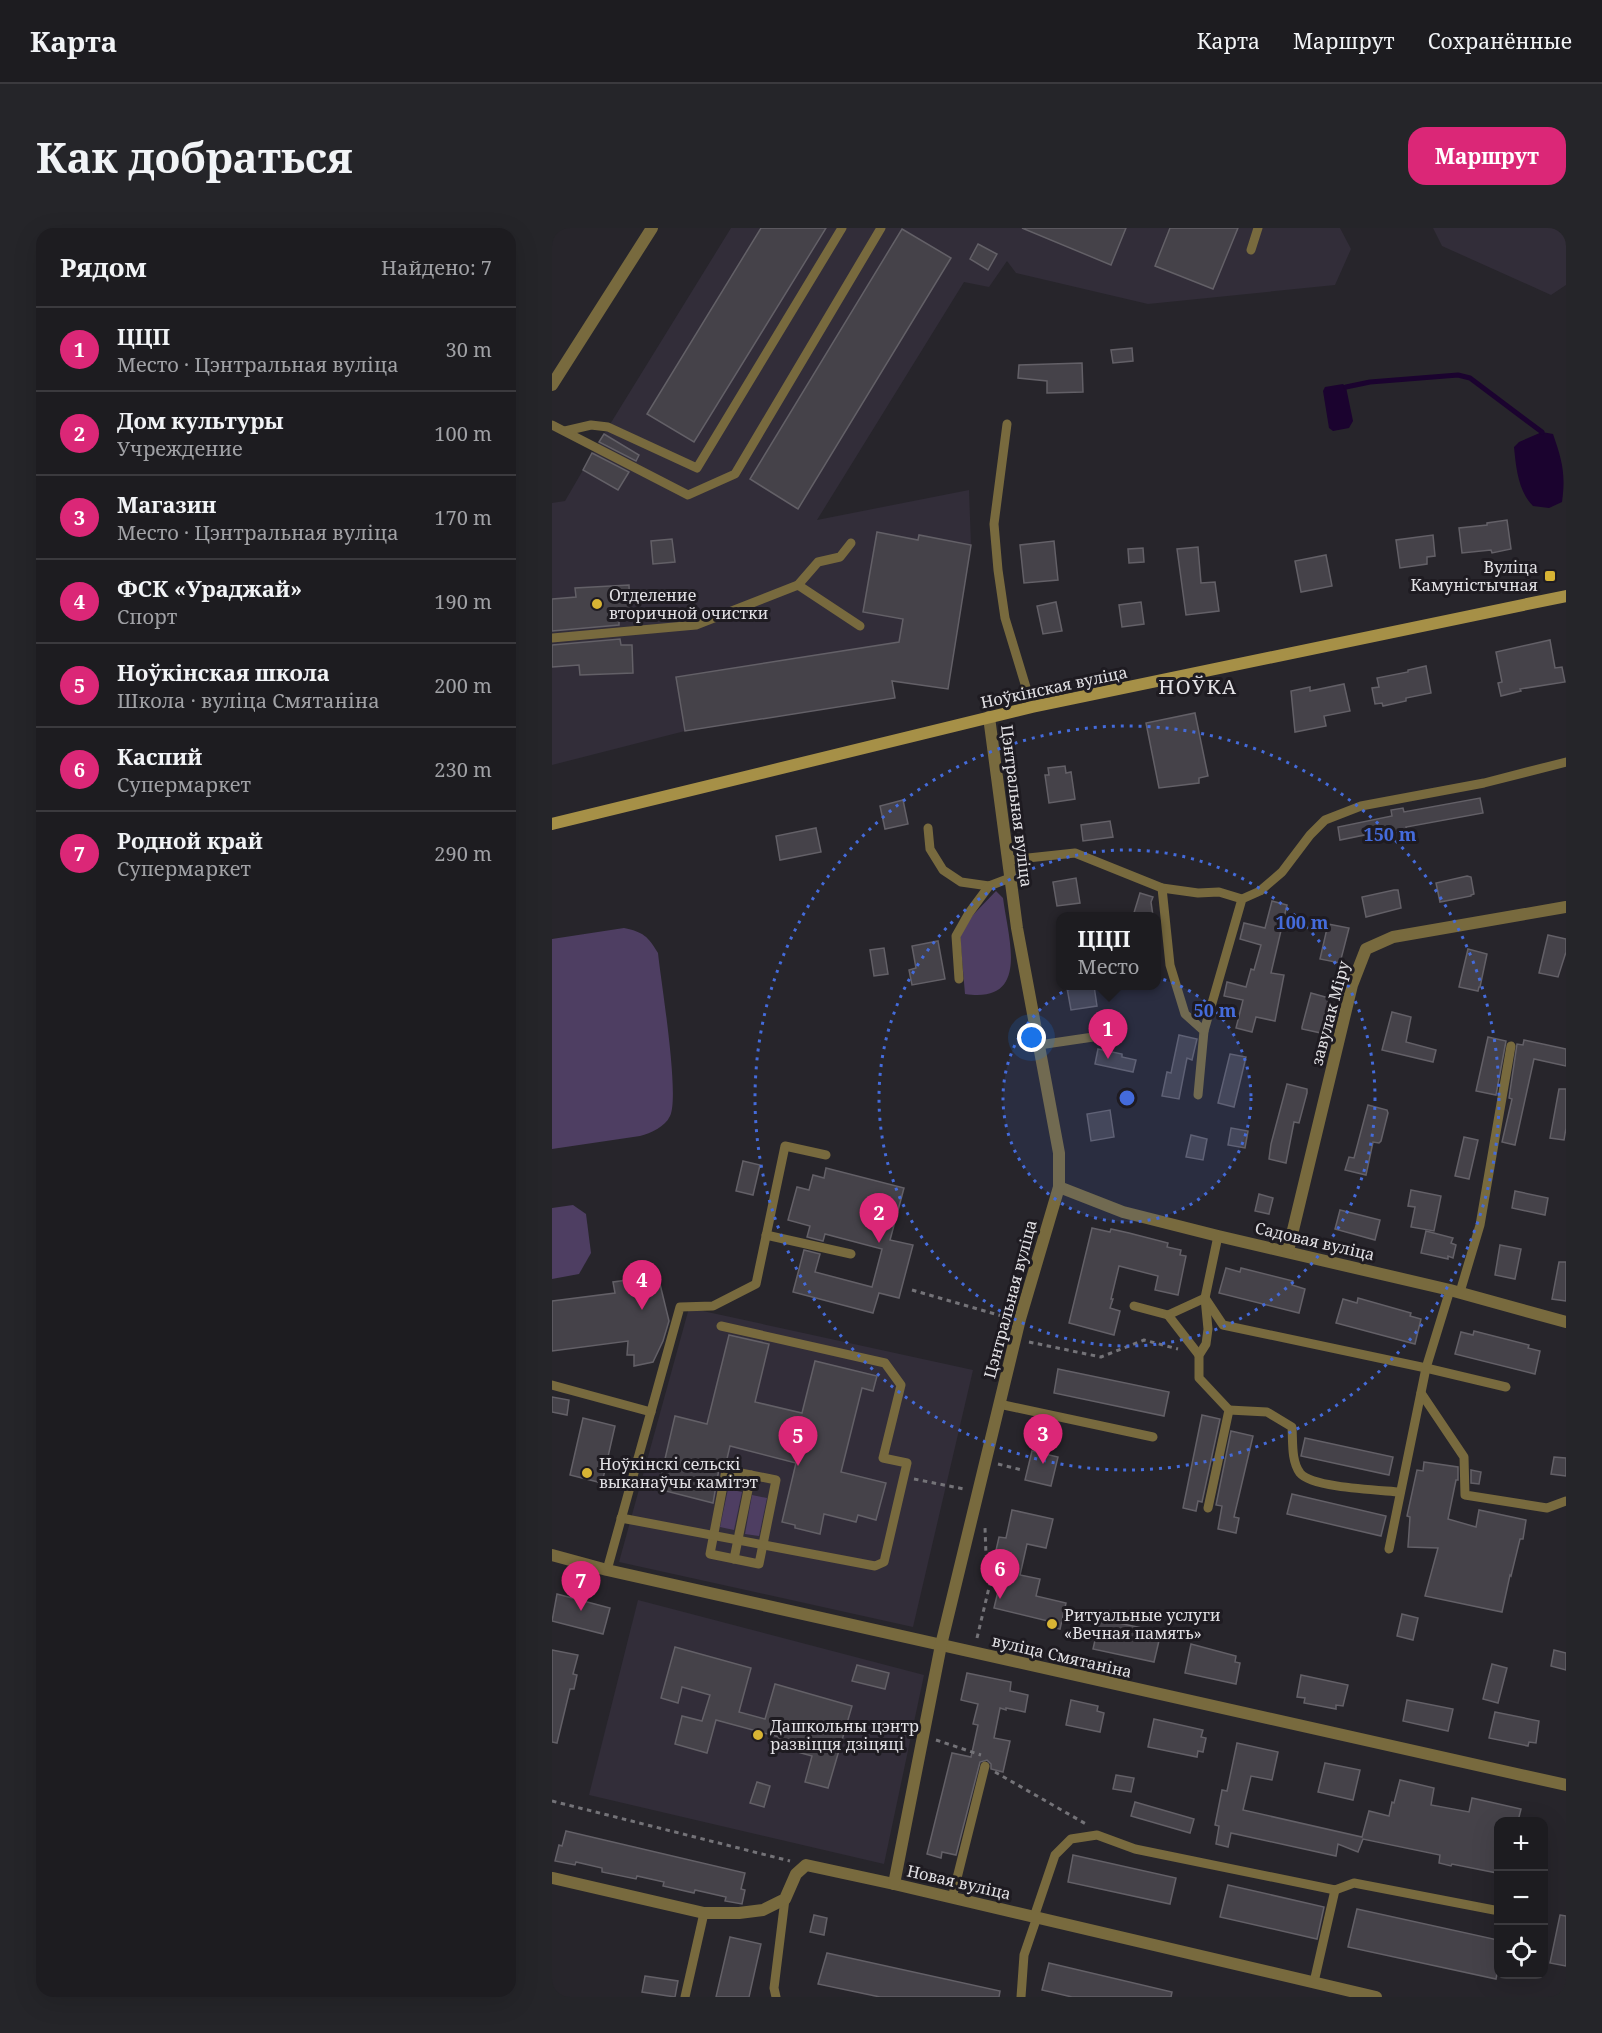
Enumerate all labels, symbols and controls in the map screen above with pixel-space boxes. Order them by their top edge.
text: Карта [30,22,117,60]
text: Карта [1197,27,1260,55]
text: Маршрут [1293,27,1395,55]
text: Сохранённые [1428,27,1572,55]
button: Маршрут [1408,127,1566,185]
text: Как добраться [36,128,353,185]
text: Рядом [60,249,147,285]
text: Найдено: 7 [381,254,492,281]
text: ЦЦП [117,321,170,351]
text: 1 [74,336,85,363]
text: 30 m [446,336,492,363]
text: Место · Цэнтральная вуліца [117,351,399,378]
text: Дом культуры [117,405,284,435]
text: 2 [74,420,85,447]
text: 100 m [434,420,492,447]
text: Учреждение [117,435,243,462]
text: Магазин [117,489,216,519]
text: 3 [74,504,85,531]
text: 170 m [434,504,492,531]
text: Место · Цэнтральная вуліца [117,519,399,546]
place label: Вуліца Камуністычная [1411,556,1538,596]
marker: Вуліца Камуністычная [1543,569,1557,583]
text: ФСК «Ураджай» [117,573,302,603]
place label: Отделение вторичной очистки [609,584,769,624]
text: 4 [74,588,85,615]
text: 190 m [434,588,492,615]
marker: Отделение вторичной очистки [590,597,604,611]
text: Спорт [117,603,177,630]
text: Ноўкінская школа [117,657,330,687]
street label: Ноўкінская вуліца [979,661,1129,713]
text: 5 [74,672,85,699]
text: 200 m [434,672,492,699]
district label: НОЎКА [1158,673,1238,700]
text: Школа · вуліца Смятаніна [117,687,380,714]
street label: Цэнтральная вуліца [996,724,1038,888]
text: Каспий [117,741,202,771]
text: 6 [74,756,85,783]
text: 230 m [434,756,492,783]
text: Супермаркет [117,771,251,798]
text: 150 m [1364,822,1417,846]
text: Родной край [117,825,263,855]
text: 7 [74,840,85,867]
text: 290 m [434,840,492,867]
text: Супермаркет [117,855,251,882]
text: 100 m [1276,910,1329,934]
popup [1056,912,1161,990]
text: ЦЦП [1078,923,1131,953]
text: Место [1078,953,1139,980]
street label: завулак Міру [1305,957,1355,1068]
text: 50 m [1194,998,1237,1022]
pin: 1 [1088,1010,1128,1059]
your location [1017,1023,1046,1052]
centre of rings [1117,1088,1137,1108]
pin: 2 [860,1194,898,1243]
street label: Цэнтральная вуліца [978,1217,1042,1381]
street label: Садовая вуліца [1253,1217,1377,1265]
pin: 4 [622,1260,662,1310]
pin: 3 [1024,1414,1062,1464]
pin: 5 [778,1416,818,1466]
place label: Ноўкінскі сельскі выканаўчы камітэт [599,1453,759,1493]
marker: Ноўкінскі сельскі выканаўчы камітэт [580,1466,594,1480]
pin: 6 [980,1550,1020,1599]
pin: 7 [561,1562,600,1611]
place label: Ритуальные услуги «Вечная память» [1064,1604,1221,1644]
marker: Ритуальные услуги «Вечная память» [1045,1617,1059,1631]
street label: вуліца Смятаніна [990,1629,1134,1683]
place label: Дашкольны цэнтр развіцця дзіцяці [770,1715,919,1755]
marker: Дашкольны цэнтр развіцця дзіцяці [751,1728,765,1742]
map controls [1494,1817,1548,1979]
button: + [1494,1817,1548,1871]
street label: Новая вуліца [905,1859,1013,1905]
button: − [1494,1871,1548,1925]
button: locate [1494,1925,1548,1979]

